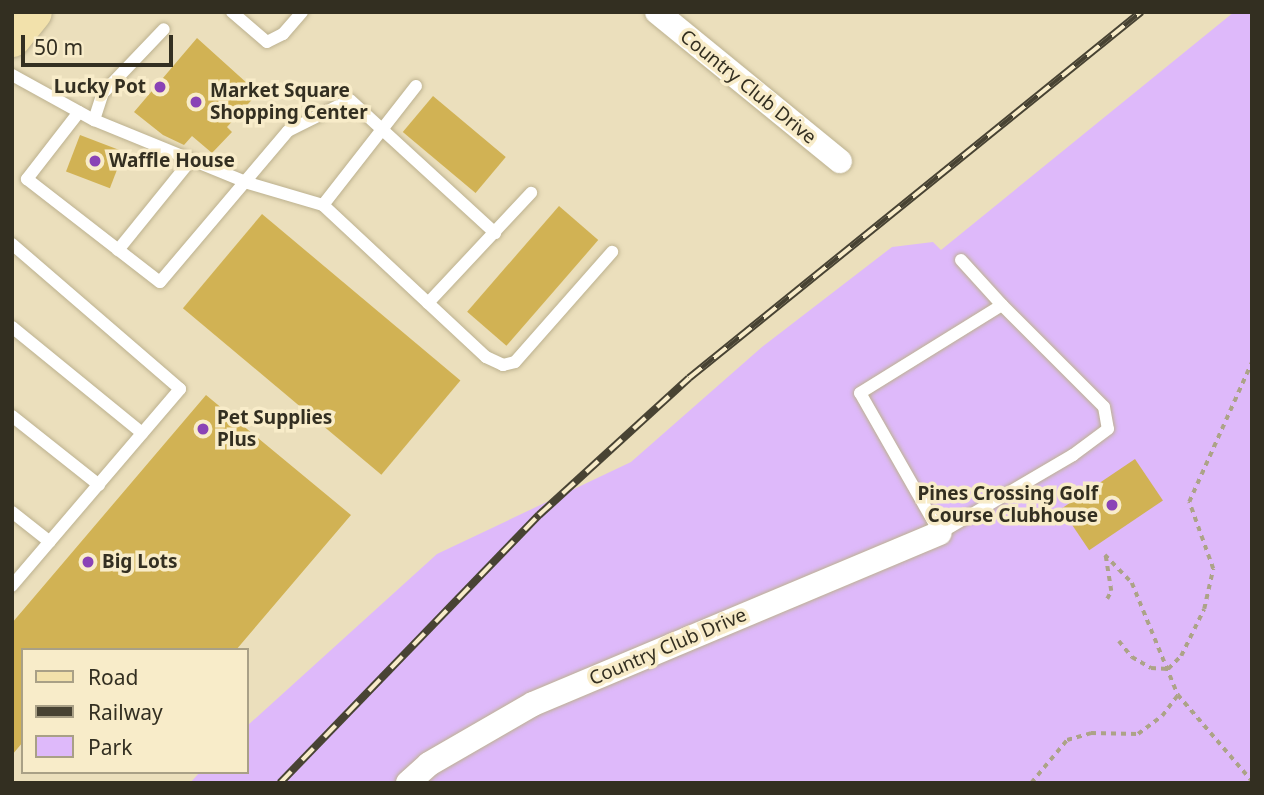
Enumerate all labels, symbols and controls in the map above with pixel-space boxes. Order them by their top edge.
scale bar [24,21,177,65]
street label: Country Club Drive [675,25,821,149]
text: 50 m [34,33,83,61]
place label: Lucky Pot [54,76,146,98]
marker: Lucky Pot [152,79,168,95]
place label: Market Square Shopping Center [210,80,368,124]
marker: Market Square Shopping Center [188,94,204,110]
place label: Waffle House [109,150,235,172]
marker: Waffle House [87,153,103,169]
place label: Pet Supplies Plus [217,407,332,451]
marker: Pet Supplies Plus [195,421,211,437]
place label: Pines Crossing Golf Course Clubhouse [917,483,1098,527]
marker: Pines Crossing Golf Course Clubhouse [1104,497,1120,513]
place label: Big Lots [102,551,178,573]
marker: Big Lots [80,554,96,570]
street label: Country Club Drive [586,604,750,690]
legend [21,648,248,774]
text: Road [88,663,138,691]
text: Railway [88,698,163,726]
text: Park [88,733,132,761]

